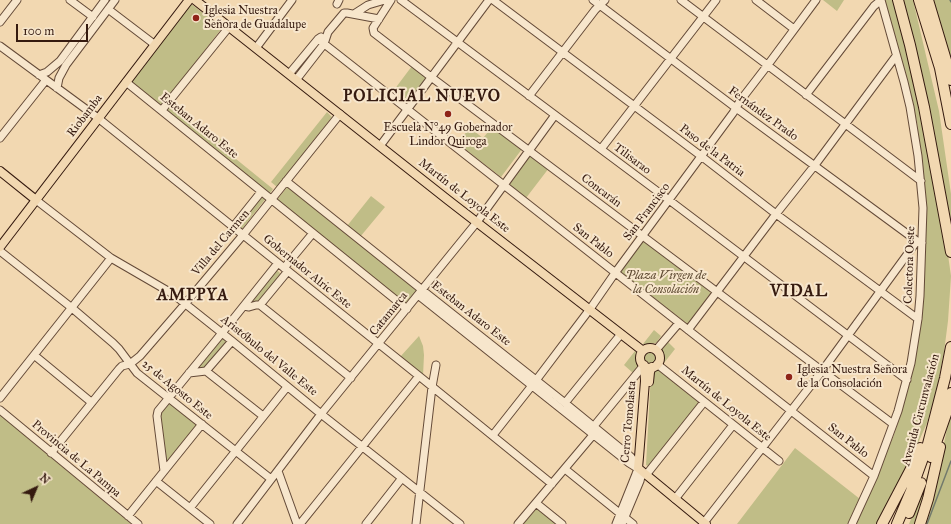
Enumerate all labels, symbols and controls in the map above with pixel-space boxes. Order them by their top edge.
place label: Iglesia Nuestra Señora de Guadalupe [204,4,306,32]
marker: Iglesia Nuestra Señora de Guadalupe [191,13,201,23]
scale bar [18,16,90,42]
text: 100 m [23,24,54,38]
street label: Fernández Prado [725,84,801,144]
district label: POLICIAL NUEVO [343,87,501,107]
street label: Esteban Adaro Este [157,90,241,162]
street label: Riobamba [64,92,106,140]
marker: Escuela N°49 Gobernador Lindor Quiroga [443,109,453,119]
place label: Escuela N°49 Gobernador Lindor Quiroga [384,121,512,149]
street label: Paso de la Patria [676,122,748,180]
street label: Tilisarao [610,140,654,178]
street label: Martín de Loyola Este [416,156,512,236]
street label: Concarán [578,171,624,211]
street label: San Francisco [621,180,673,244]
street label: Villa del Carmen [189,207,253,279]
street label: San Pablo [570,221,616,261]
street label: Colectora Oeste [901,226,919,304]
street label: Gobernador Alric Este [260,232,354,312]
park label: Plaza Virgen de la Consolación [626,269,706,297]
street label: Esteban Adaro Este [428,279,514,349]
district label: VIDAL [770,282,828,302]
district label: AMPPYA [157,286,229,306]
street label: Catamarca [367,289,411,339]
street label: Aristóbulo del Valle Este [218,313,320,399]
street label: Avenida Circunvalación [899,352,943,468]
street label: 25 de Agosto Este [139,357,215,423]
street label: Martín de Loyola Este [678,363,774,445]
place label: Iglesia Nuestra Señora de la Consolación [797,363,907,391]
marker: Iglesia Nuestra Señora de la Consolación [784,372,794,382]
street label: Cerro Tomolasta [618,380,640,464]
street label: Provincia de La Pampa [29,418,123,500]
street label: San Pablo [825,421,871,461]
north arrow [16,468,56,508]
text: N [37,471,53,487]

